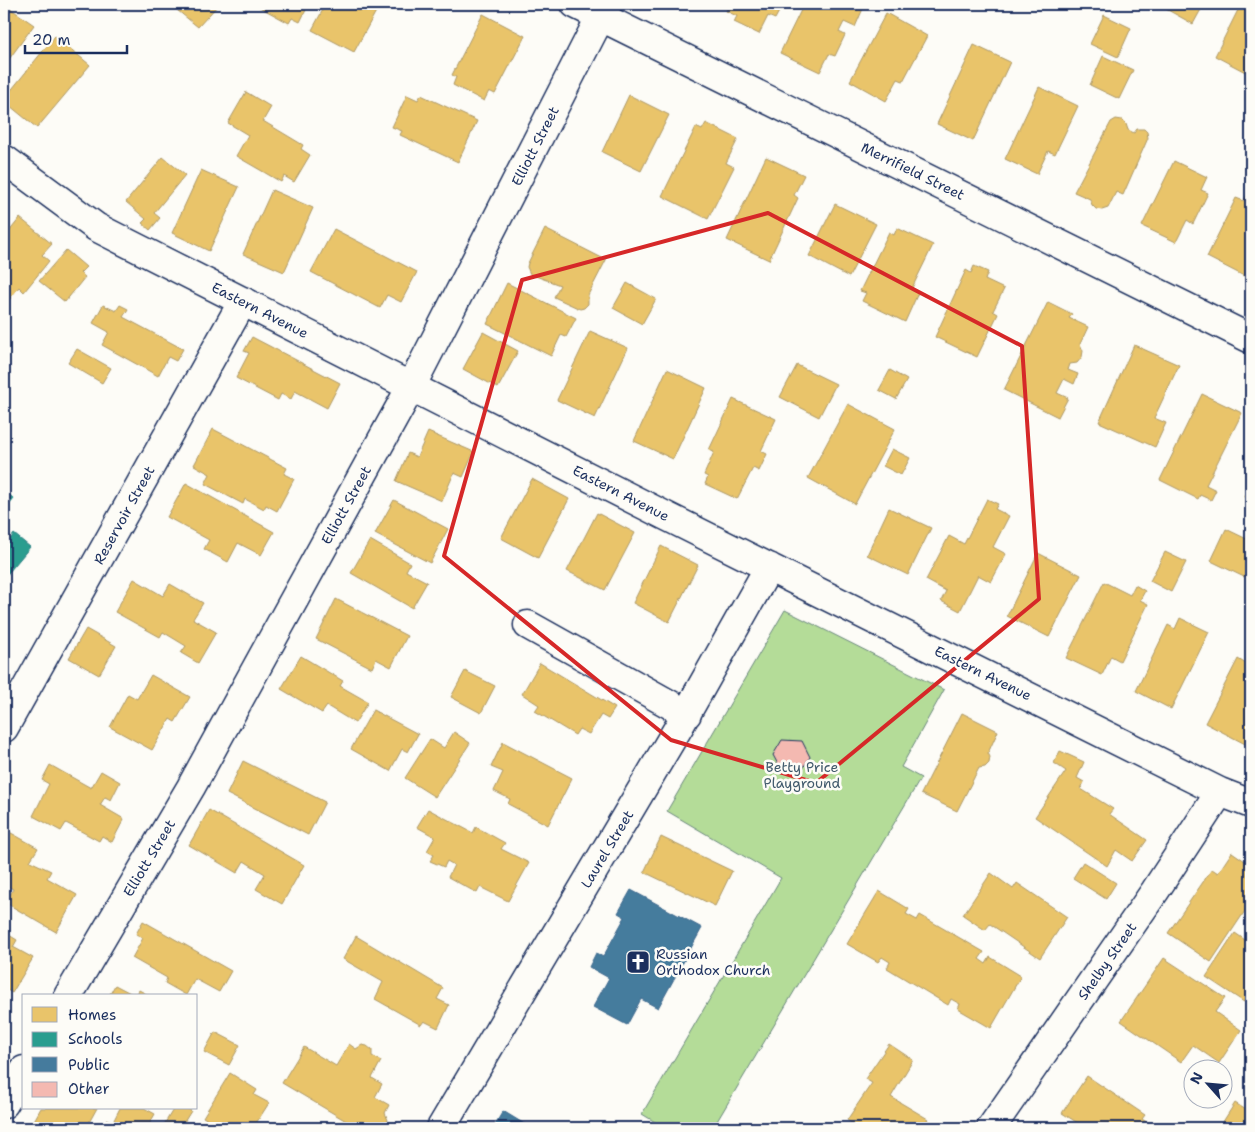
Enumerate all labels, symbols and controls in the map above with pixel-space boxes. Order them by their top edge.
scale bar [25,22,128,54]
text: 20 m [32,30,71,50]
street label: Elliott Street [507,103,563,189]
street label: Merrifield Street [858,138,968,204]
street label: Eastern Avenue [209,278,311,342]
street label: Eastern Avenue [570,461,672,525]
street label: Reservoir Street [89,463,159,567]
street label: Elliott Street [317,463,375,547]
street label: Eastern Avenue [931,642,1035,704]
park label: Betty Price Playground [764,758,841,792]
street label: Laurel Street [577,807,637,891]
street label: Elliott Street [119,816,179,900]
street label: Shelby Street [1074,919,1140,1003]
place label: Russian Orthodox Church [656,945,771,979]
church icon: Russian Orthodox Church [625,949,651,975]
legend [22,994,198,1110]
text: Homes [68,1005,116,1025]
text: Schools [68,1029,123,1049]
text: Public [68,1055,110,1075]
north arrow [1182,1060,1232,1110]
text: N [1186,1069,1207,1087]
text: Other [68,1079,110,1099]

